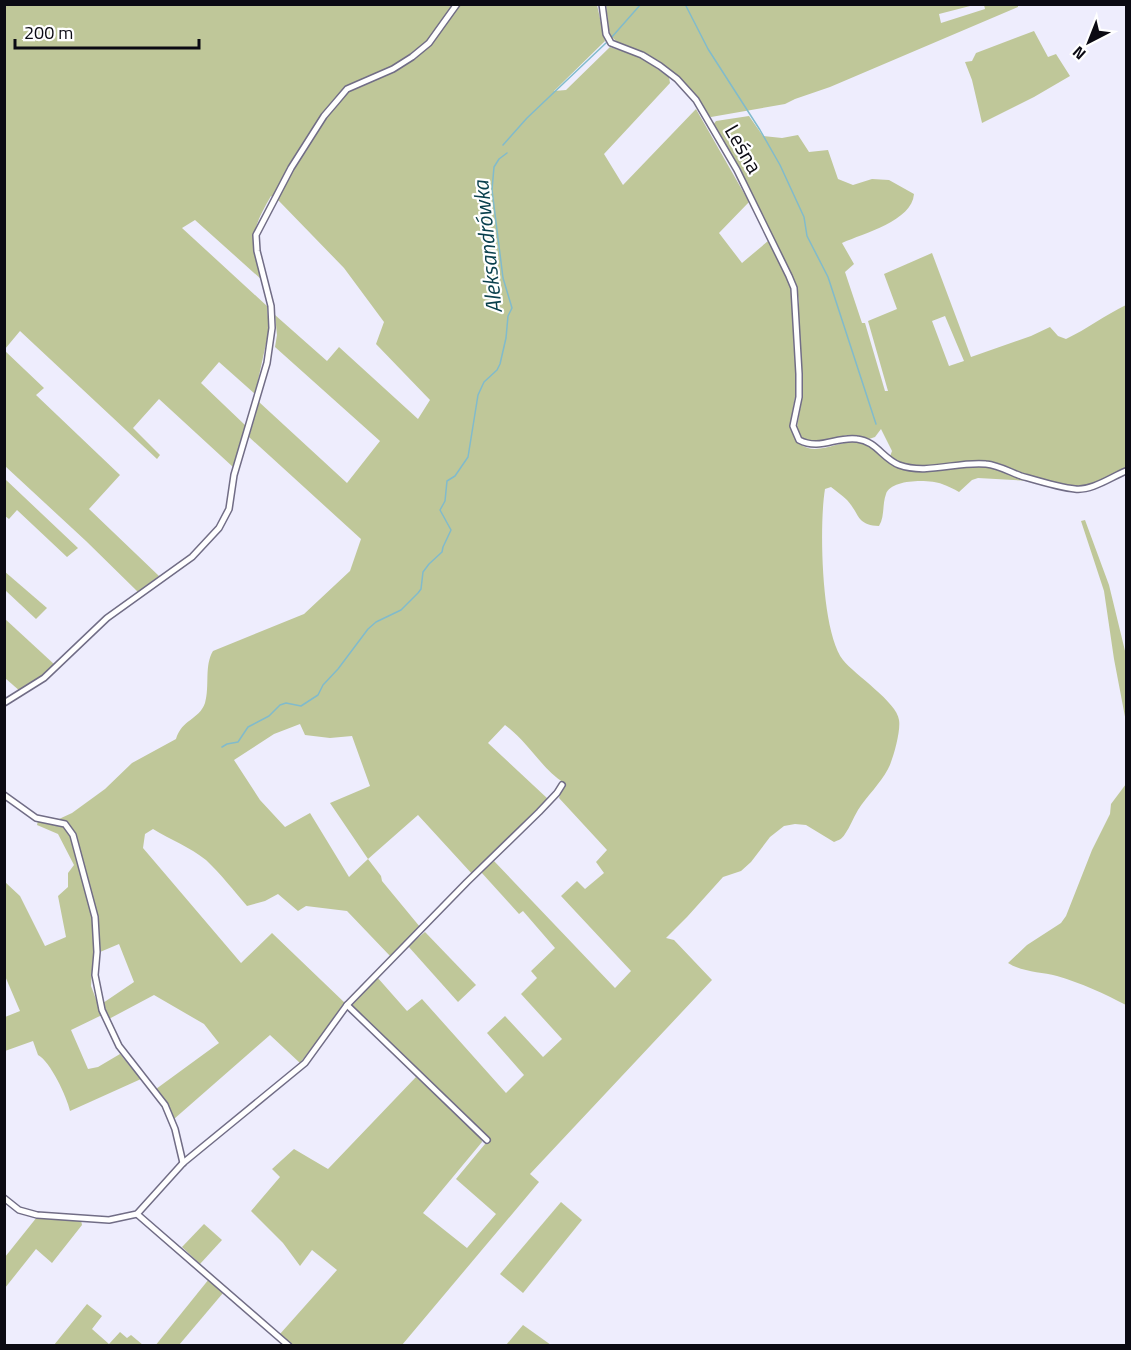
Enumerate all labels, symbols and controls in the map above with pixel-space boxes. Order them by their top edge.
scale bar [15,12,200,50]
north arrow [1059,12,1119,72]
text: 200 m [24,19,73,46]
text: N [1067,41,1091,66]
street label: Leśna [717,118,771,179]
water label: Aleksandrówka [463,177,511,315]

